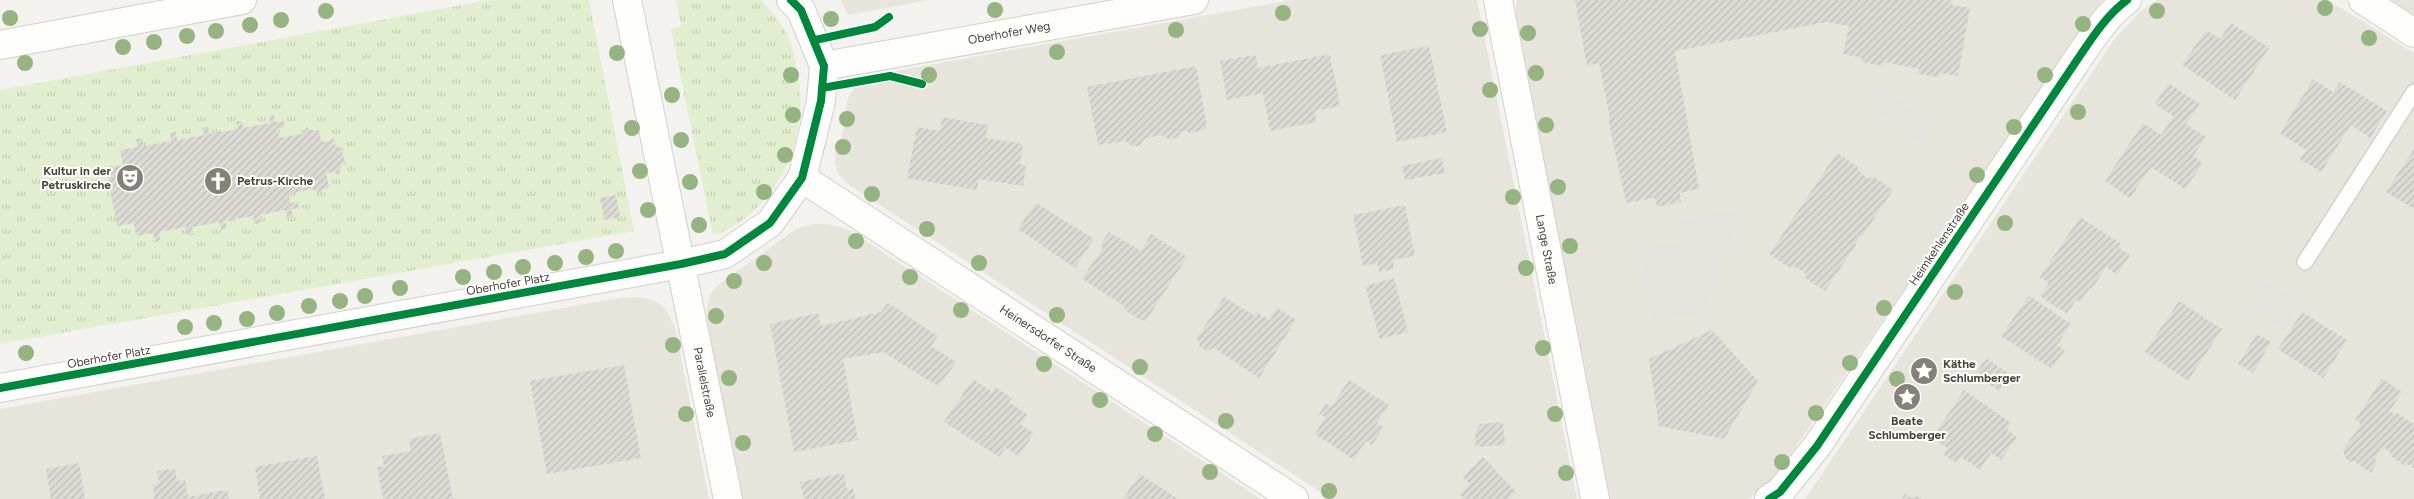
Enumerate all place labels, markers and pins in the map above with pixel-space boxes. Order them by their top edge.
theatre icon: Kultur in der Petruskirche [115,163,145,193]
place label: Kultur in der Petruskirche [41,164,111,192]
church icon: Petrus-Kirche [203,166,233,196]
place label: Petrus-Kirche [237,174,314,188]
place icon: Käthe Schlumberger [1909,356,1939,386]
place label: Käthe Schlumberger [1943,357,2021,385]
place icon: Beate Schlumberger [1892,382,1922,412]
place label: Beate Schlumberger [1868,414,1946,442]

